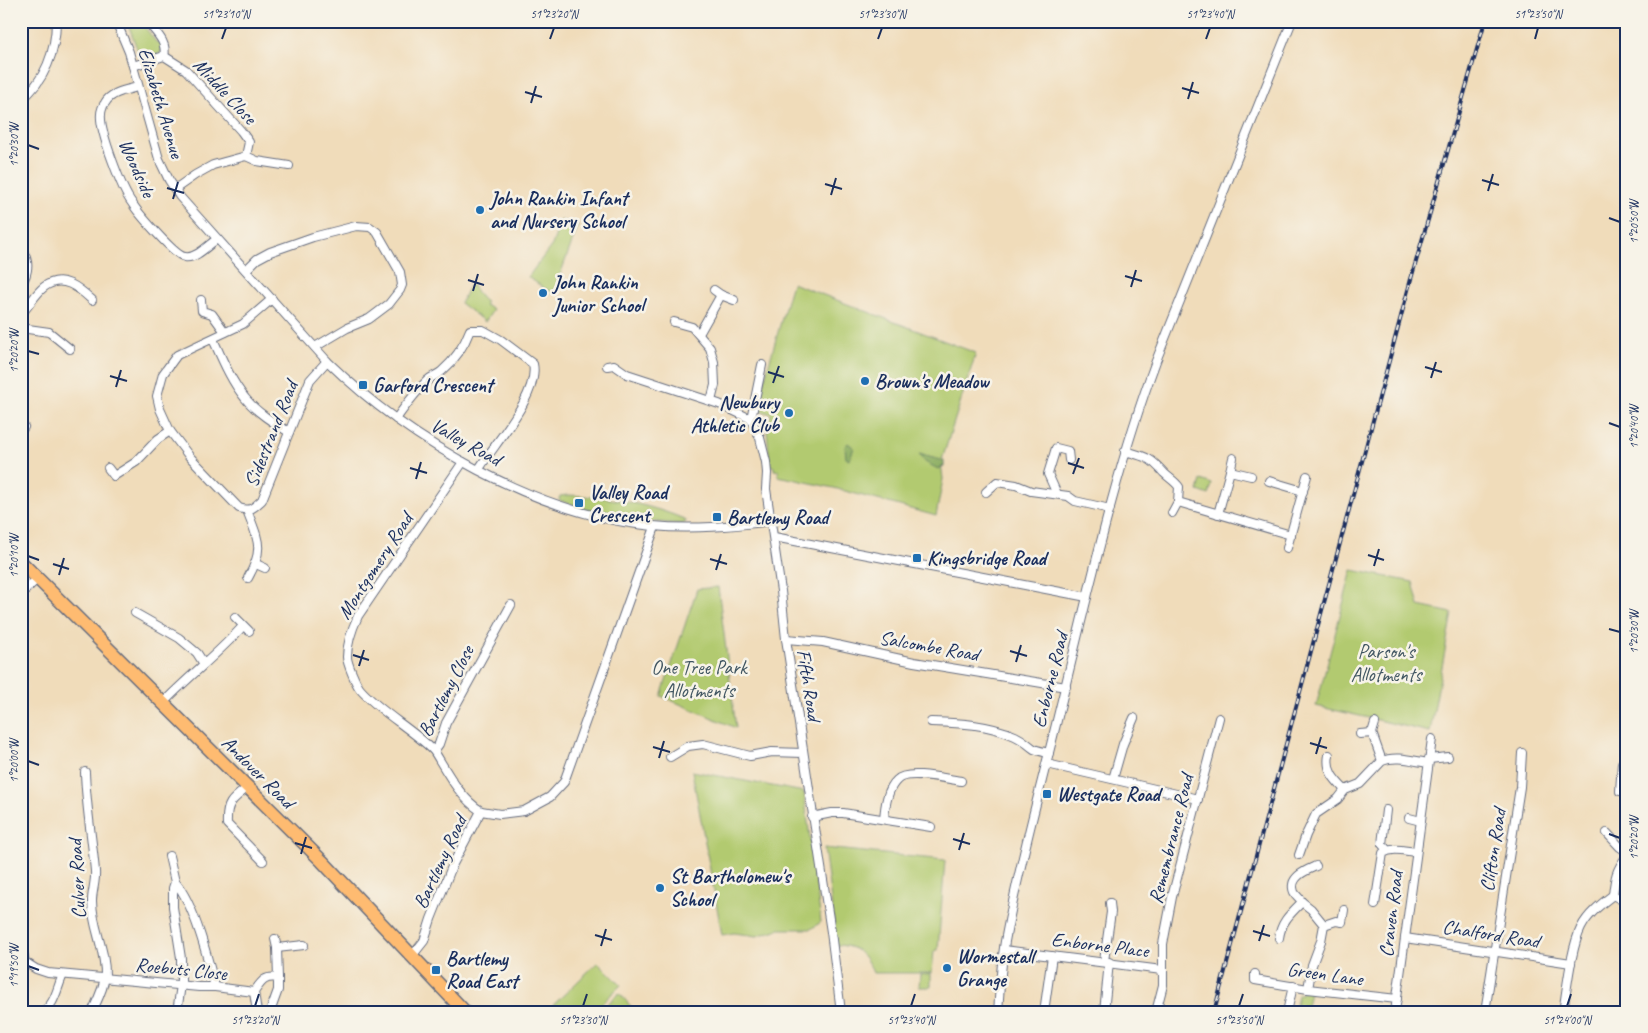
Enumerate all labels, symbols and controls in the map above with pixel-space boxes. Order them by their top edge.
text: 51°23'10"N [202,6,251,22]
text: 51°23'20"N [530,6,579,22]
text: 51°23'30"N [858,6,907,22]
text: 51°23'40"N [1186,6,1235,22]
text: 51°23'50"N [1514,6,1563,22]
street label: Elizabeth Avenue [132,45,190,163]
street label: Middle Close [188,52,263,131]
text: 1°20'30"W [6,121,22,167]
street label: Woodside [113,135,161,202]
place label: John Rankin Infant and Nursery School [488,186,631,234]
text: 1°20'50"W [1626,198,1642,244]
marker: John Rankin Infant and Nursery School [474,204,486,216]
place label: John Rankin Junior School [551,270,647,318]
marker: John Rankin Junior School [537,287,549,299]
text: 1°20'20"W [6,327,22,373]
place label: Brown's Meadow [875,369,990,394]
place label: Garford Crescent [373,373,496,398]
street label: Sidestrand Road [238,374,305,491]
marker: Brown's Meadow [859,375,871,387]
marker: Garford Crescent [357,379,369,391]
place label: Newbury Athletic Club [691,390,781,438]
text: 1°20'40"W [1626,403,1642,449]
marker: Newbury Athletic Club [783,407,795,419]
street label: Valley Road [426,412,508,473]
place label: Valley Road Crescent [589,480,671,528]
marker: Valley Road Crescent [573,497,585,509]
place label: Bartlemy Road [727,505,832,531]
street label: Montgomery Road [331,506,420,624]
marker: Bartlemy Road [711,511,723,523]
text: 1°20'10"W [6,532,22,578]
place label: Kingsbridge Road [927,546,1050,571]
marker: Kingsbridge Road [911,552,923,564]
text: 1°20'30"W [1626,608,1642,654]
street label: Salcombe Road [877,625,984,668]
street label: Enborne Road [1026,627,1075,730]
park label: Parson's Allotments [1351,639,1423,687]
street label: Bartlemy Close [412,640,480,741]
street label: Fifth Road [791,648,827,726]
park label: One Tree Park Allotments [651,655,748,703]
street label: Andover Road [216,730,302,816]
text: 1°20'00"W [6,737,22,783]
street label: Remembrance Road [1143,769,1200,906]
place label: Westgate Road [1057,782,1164,807]
marker: Westgate Road [1041,788,1053,800]
street label: Clifton Road [1474,804,1512,893]
street label: Bartlemy Road [408,809,474,913]
text: 1°20'20"W [1626,814,1642,860]
street label: Culver Road [62,835,92,919]
place label: St Bartholomew's School [670,864,792,912]
street label: Craven Road [1373,866,1409,958]
marker: St Bartholomew's School [654,882,666,894]
street label: Chalford Road [1441,914,1544,954]
street label: Enborne Place [1050,927,1151,964]
text: 1°19'50"W [6,942,22,988]
place label: Wormestall Grange [957,944,1037,992]
place label: Bartlemy Road East [446,946,521,994]
street label: Roebuts Close [134,952,229,986]
street label: Green Lane [1286,956,1366,992]
marker: Wormestall Grange [941,962,953,974]
marker: Bartlemy Road East [430,964,442,976]
text: 51°23'20"N [231,1012,280,1028]
text: 51°23'30"N [559,1012,608,1028]
text: 51°23'40"N [887,1012,936,1028]
text: 51°23'50"N [1215,1012,1264,1028]
text: 51°24'00"N [1543,1012,1592,1028]

